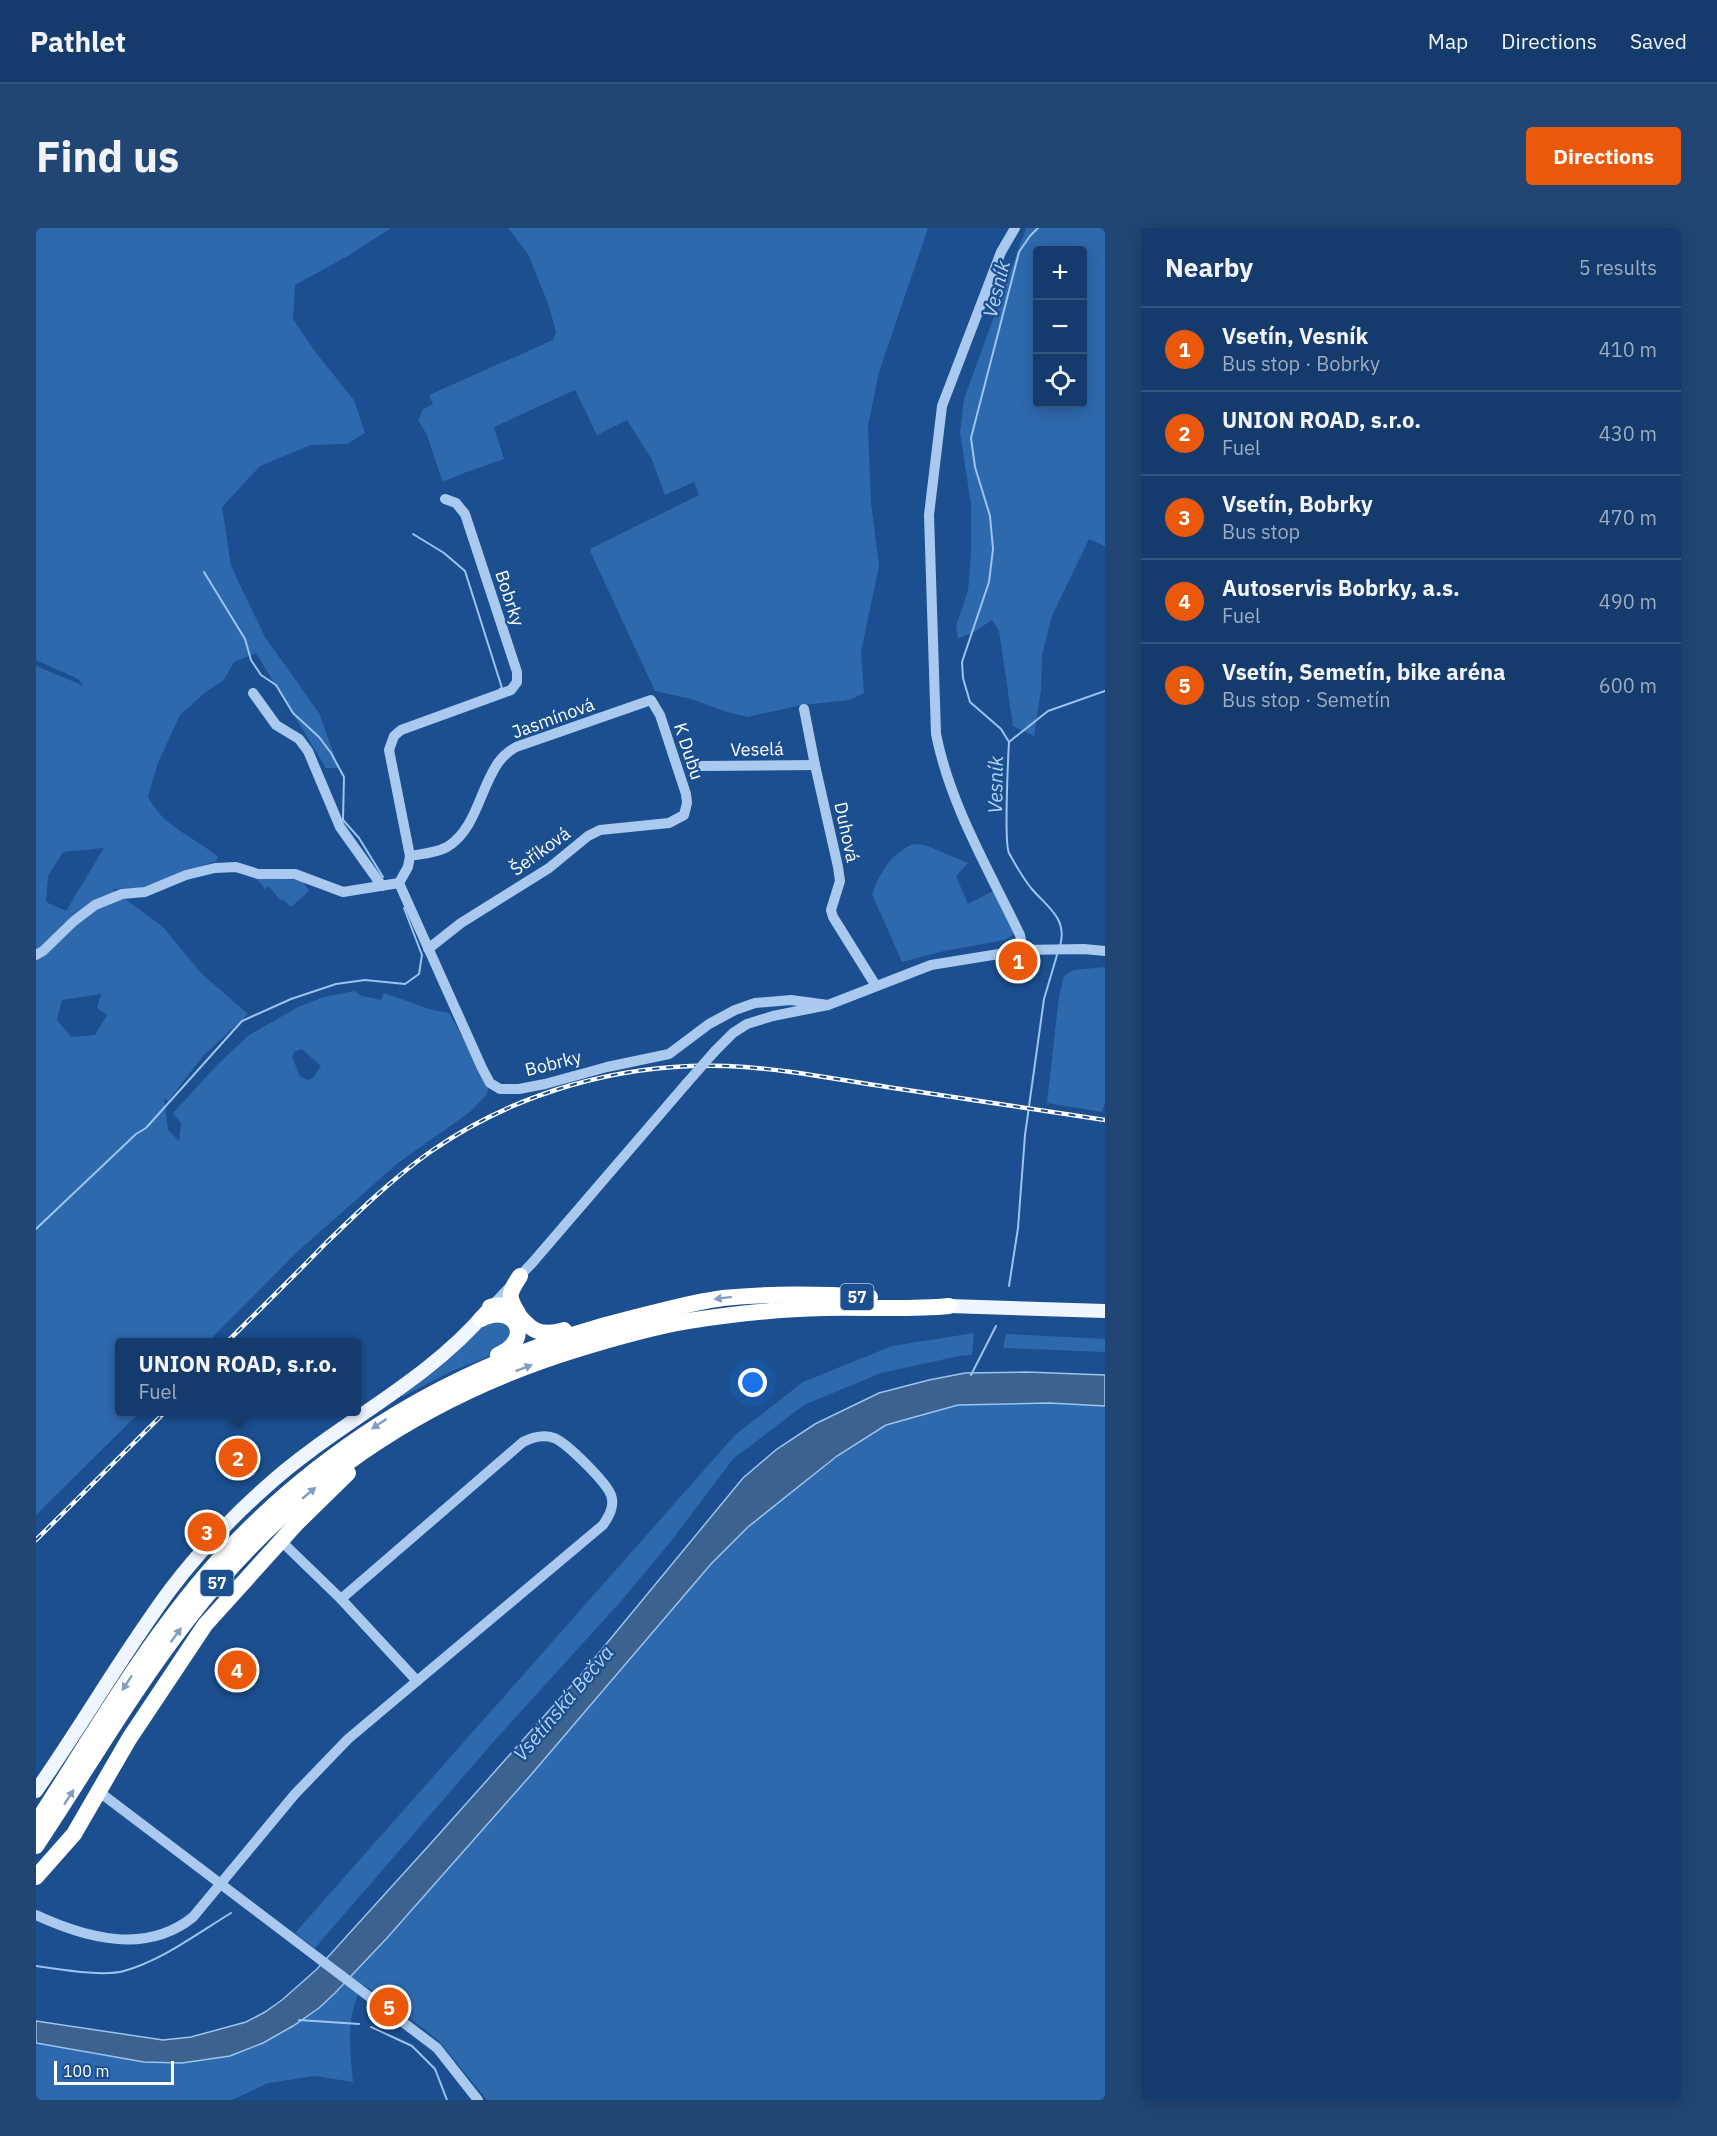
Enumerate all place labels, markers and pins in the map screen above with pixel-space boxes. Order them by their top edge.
pin: 1 [998,938,1038,984]
pin: 2 [218,1436,258,1480]
pin: 3 [188,1510,226,1554]
pin: 4 [218,1648,256,1692]
pin: 5 [370,1984,408,2030]

